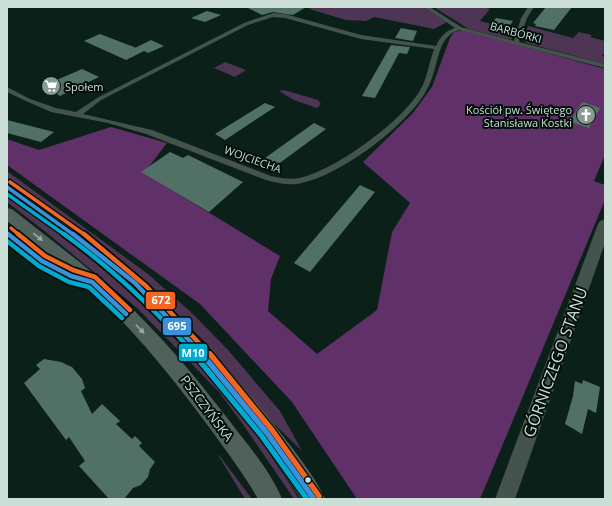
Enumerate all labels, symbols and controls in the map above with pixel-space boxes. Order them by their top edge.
street label: BARBÓRKI [488,18,544,46]
supermarket icon: Społem [40,75,62,97]
place label: Społem [65,79,104,94]
place label: Kościół pw. Świętego Stanisława Kostki [466,102,572,130]
church icon: Kościół pw. Świętego Stanisława Kostki [575,104,597,126]
street label: WOJCIECHA [222,142,284,176]
one-way arrow [32,233,43,242]
street label: GÓRNICZEGO STANU [518,284,592,440]
line badge: 672 [145,291,176,310]
text: 672 [152,292,170,307]
line badge: 695 [162,317,192,336]
text: 695 [168,318,186,333]
one-way arrow [135,324,145,334]
line badge: M10 [178,343,208,362]
text: M10 [182,345,204,360]
street label: PSZCZYŃSKA [176,371,238,445]
unlabelled marker [303,475,313,485]

